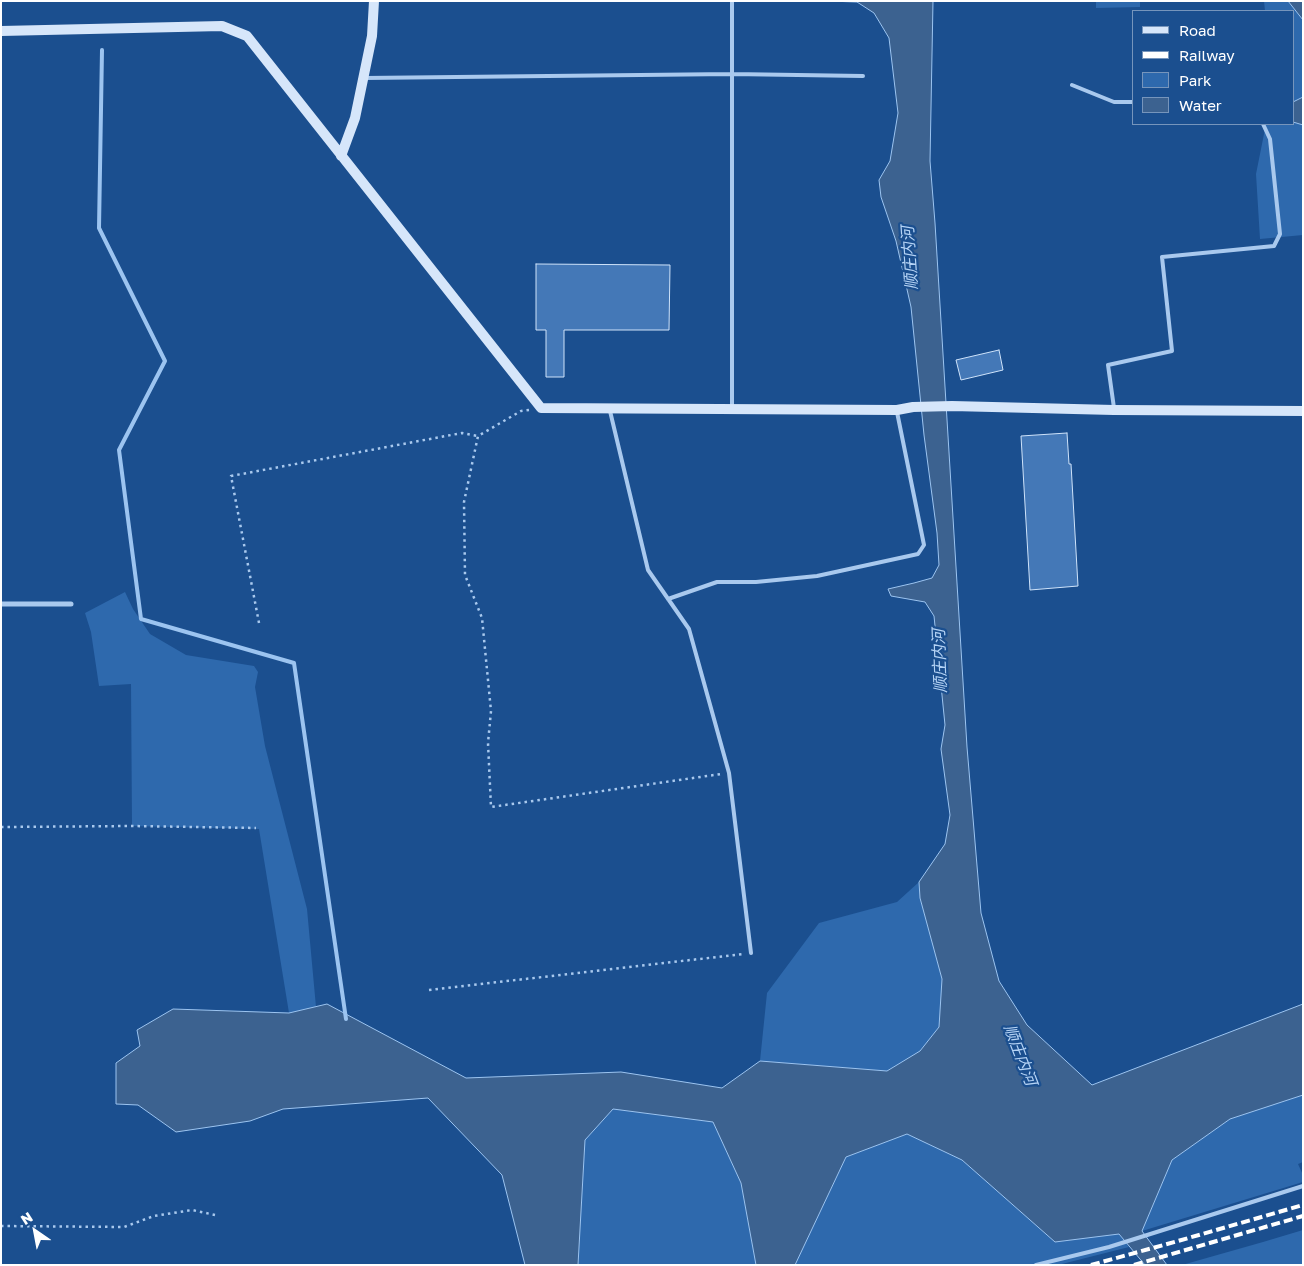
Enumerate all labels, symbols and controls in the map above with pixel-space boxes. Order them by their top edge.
legend [1132,10,1294,125]
text: Road [1179,21,1216,39]
text: Railway [1179,46,1235,64]
text: Park [1179,71,1211,89]
text: Water [1179,96,1222,114]
water label: 顺庄内河 [898,225,922,291]
water label: 顺庄内河 [929,629,951,693]
water label: 顺庄内河 [1000,1022,1040,1088]
north arrow [10,1206,60,1256]
text: N [17,1208,36,1228]

